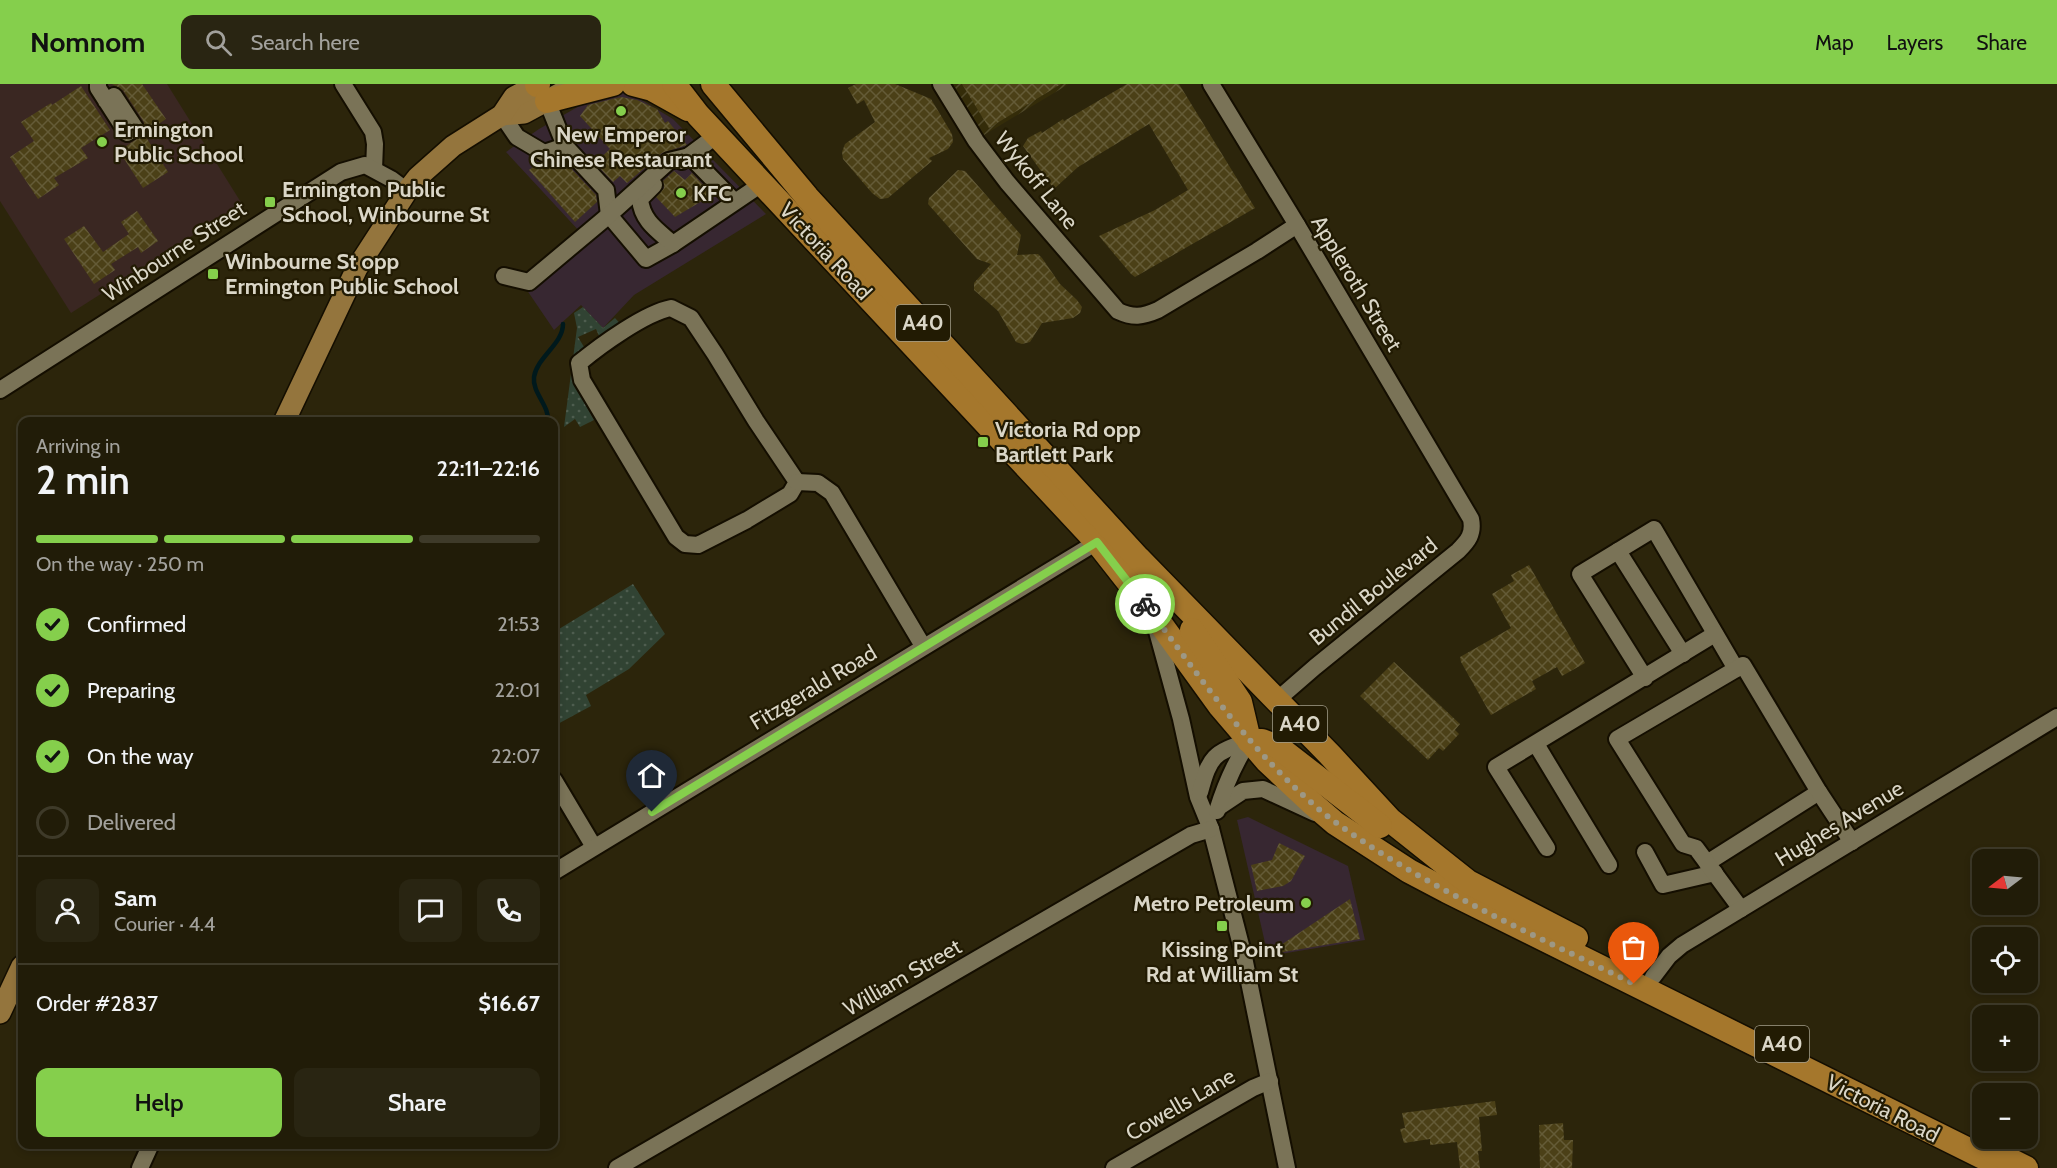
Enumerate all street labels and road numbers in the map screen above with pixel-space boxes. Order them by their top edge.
street label: Wykoff Lane [989,126,1084,235]
street label: Winbourne Street [98,195,252,308]
street label: Victoria Road [774,197,878,306]
street label: Appleroth Street [1305,210,1408,357]
road number: A40 [896,305,950,341]
street label: Bundil Boulevard [1304,531,1443,651]
street label: Fitzgerald Road [745,639,882,736]
road number: A40 [1273,706,1327,742]
street label: Hughes Avenue [1770,775,1908,872]
street label: William Street [838,933,967,1022]
road number: A40 [1755,1026,1809,1062]
street label: Cowells Lane [1121,1062,1240,1147]
street label: Victoria Road [1822,1068,1944,1148]

